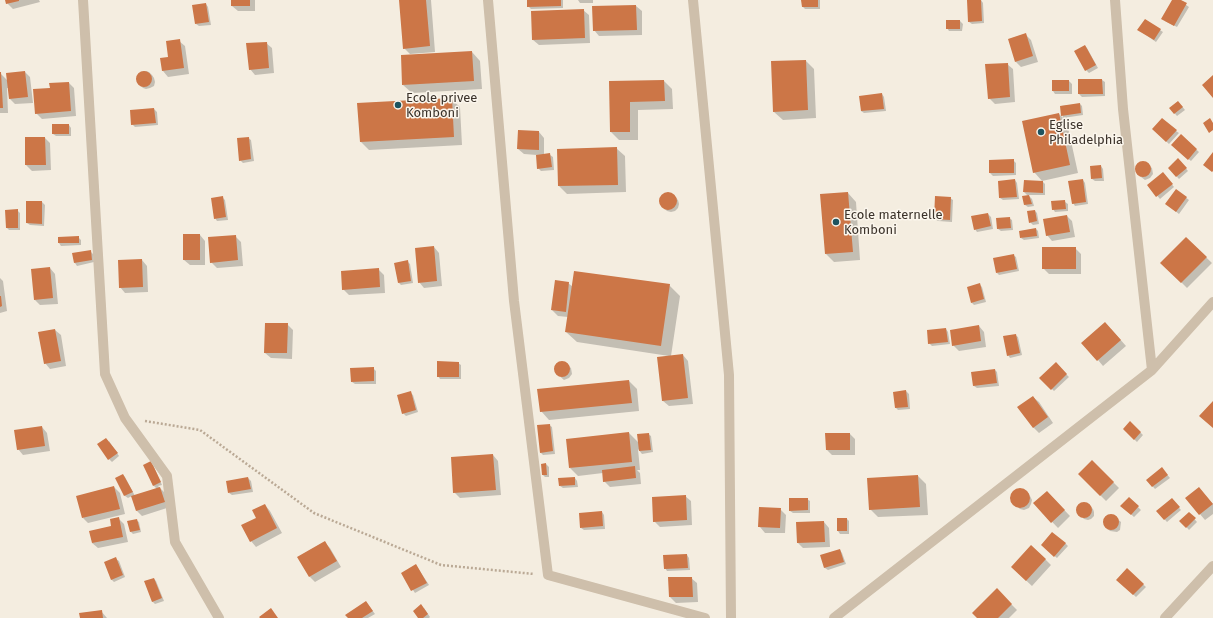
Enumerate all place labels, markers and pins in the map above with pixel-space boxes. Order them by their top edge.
place label: Ecole privee Komboni [406,90,477,121]
marker: Ecole privee Komboni [393,100,403,110]
place label: Eglise Philadelphia [1049,117,1123,148]
marker: Eglise Philadelphia [1036,127,1046,137]
place label: Ecole maternelle Komboni [844,207,943,238]
marker: Ecole maternelle Komboni [831,217,841,227]

